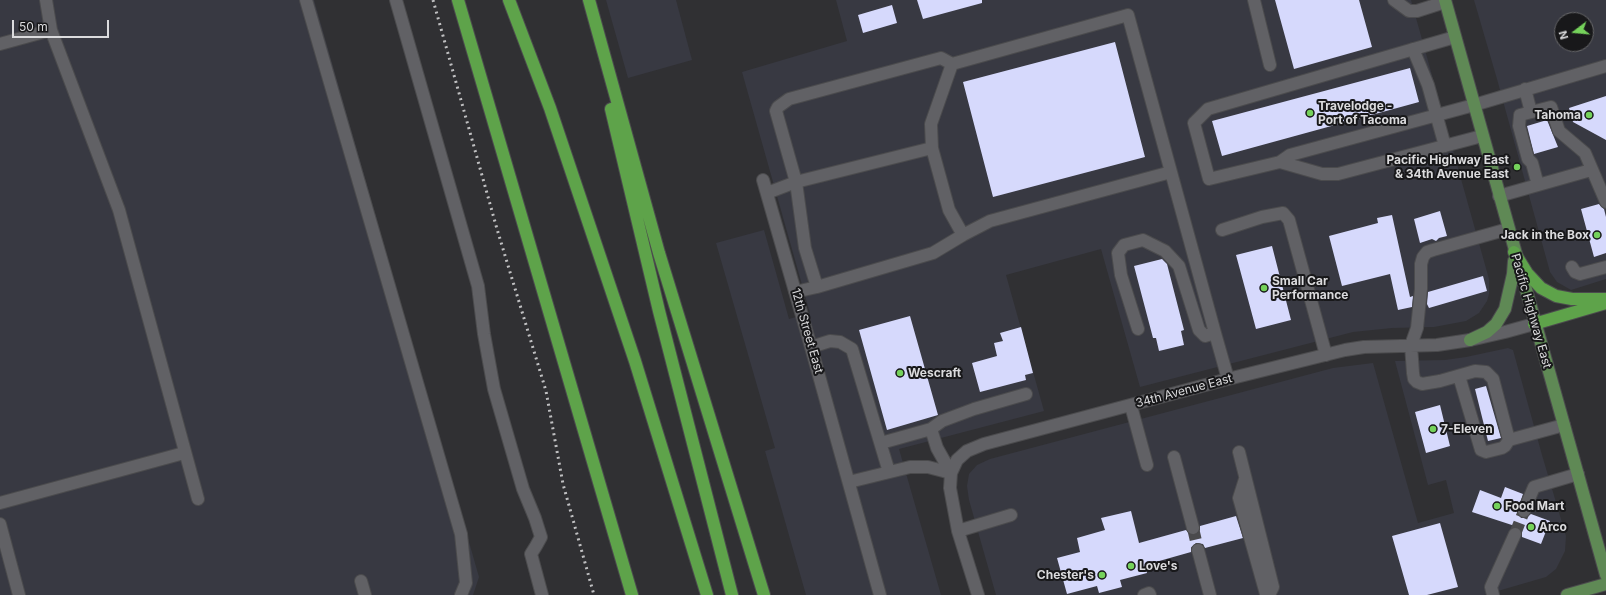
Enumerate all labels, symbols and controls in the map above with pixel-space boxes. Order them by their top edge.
scale bar [14,12,111,38]
north arrow [1554,12,1594,52]
text: 50 m [19,19,48,34]
text: N [1556,29,1571,41]
place label: Travelodge - Port of Tacoma [1318,99,1407,127]
marker: Travelodge - Port of Tacoma [1305,108,1315,118]
place label: Tahoma [1534,108,1581,122]
marker: Tahoma [1584,110,1594,120]
place label: Pacific Highway East & 34th Avenue East [1386,153,1509,181]
marker: Pacific Highway East & 34th Avenue East [1512,162,1522,172]
place label: Jack in the Box [1501,228,1589,242]
marker: Jack in the Box [1592,230,1602,240]
street label: Pacific Highway East [1508,252,1554,370]
place label: Small Car Performance [1272,274,1348,302]
marker: Small Car Performance [1259,283,1269,293]
street label: 12th Street East [788,287,826,375]
place label: Wescraft [908,366,961,380]
marker: Wescraft [895,368,905,378]
street label: 34th Avenue East [1134,371,1234,411]
place label: 7-Eleven [1441,422,1493,436]
marker: 7-Eleven [1428,424,1438,434]
place label: Food Mart [1505,499,1564,513]
marker: Food Mart [1492,501,1502,511]
place label: Arco [1539,520,1567,534]
marker: Arco [1526,522,1536,532]
place label: Love's [1139,559,1178,573]
marker: Love's [1126,561,1136,571]
place label: Chester's [1037,568,1094,582]
marker: Chester's [1097,570,1107,580]

